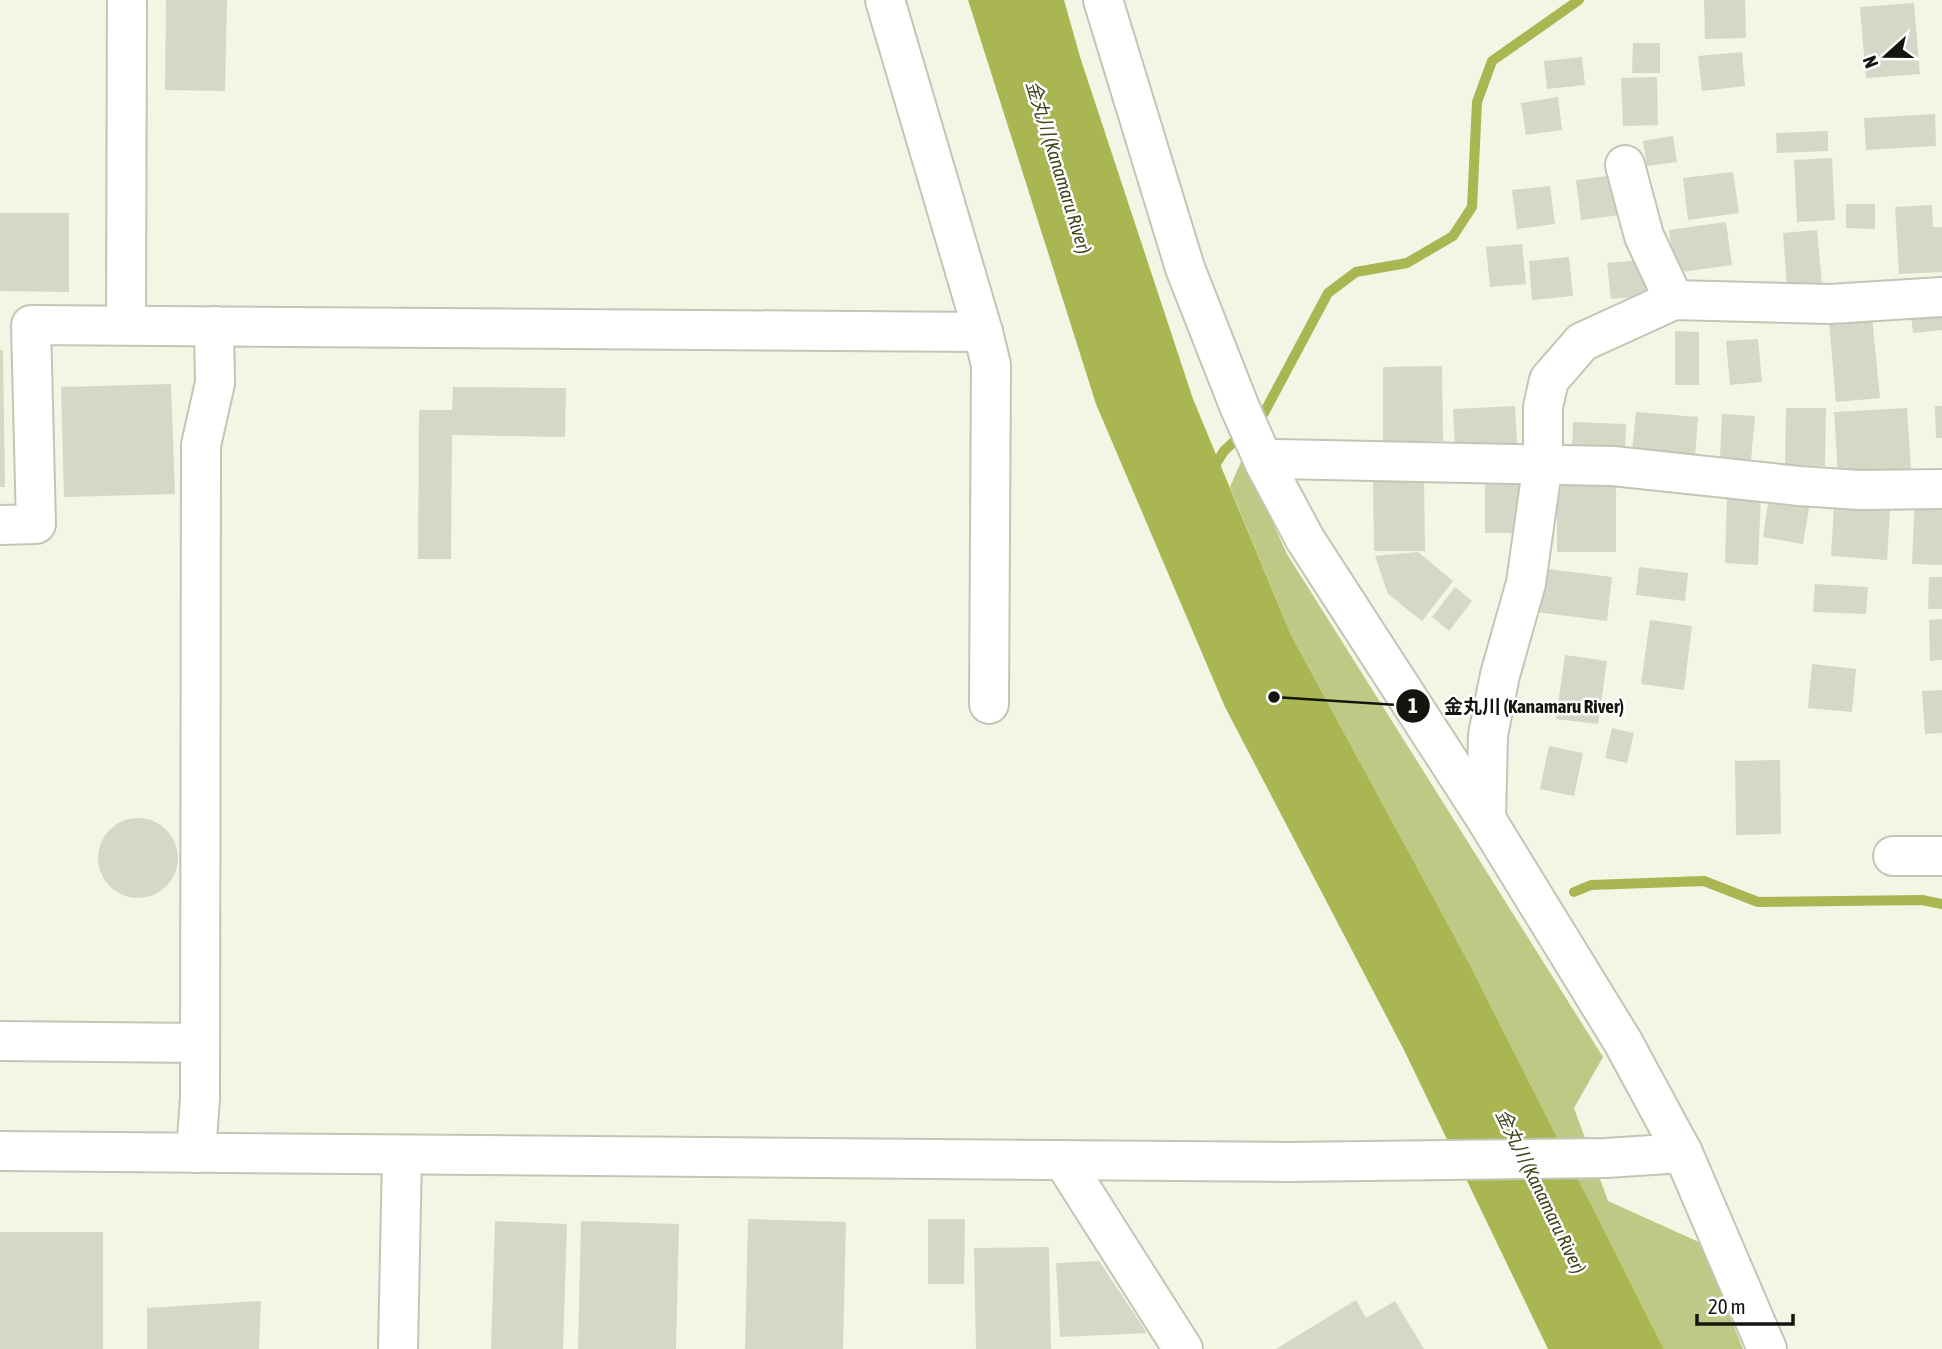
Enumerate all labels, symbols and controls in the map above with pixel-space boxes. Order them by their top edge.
north arrow [1851,21,1921,91]
text: N [1858,53,1882,71]
water label: 金丸川 (Kanamaru River) [1022,78,1096,256]
callout: 金丸川 (Kanamaru River) [1395,686,1638,726]
text: 1 [1408,693,1418,717]
text: 金丸川 (Kanamaru River) [1444,695,1624,717]
water label: 金丸川 (Kanamaru River) [1492,1105,1590,1277]
scale bar [1697,1282,1793,1326]
text: 20 m [1708,1294,1746,1318]

